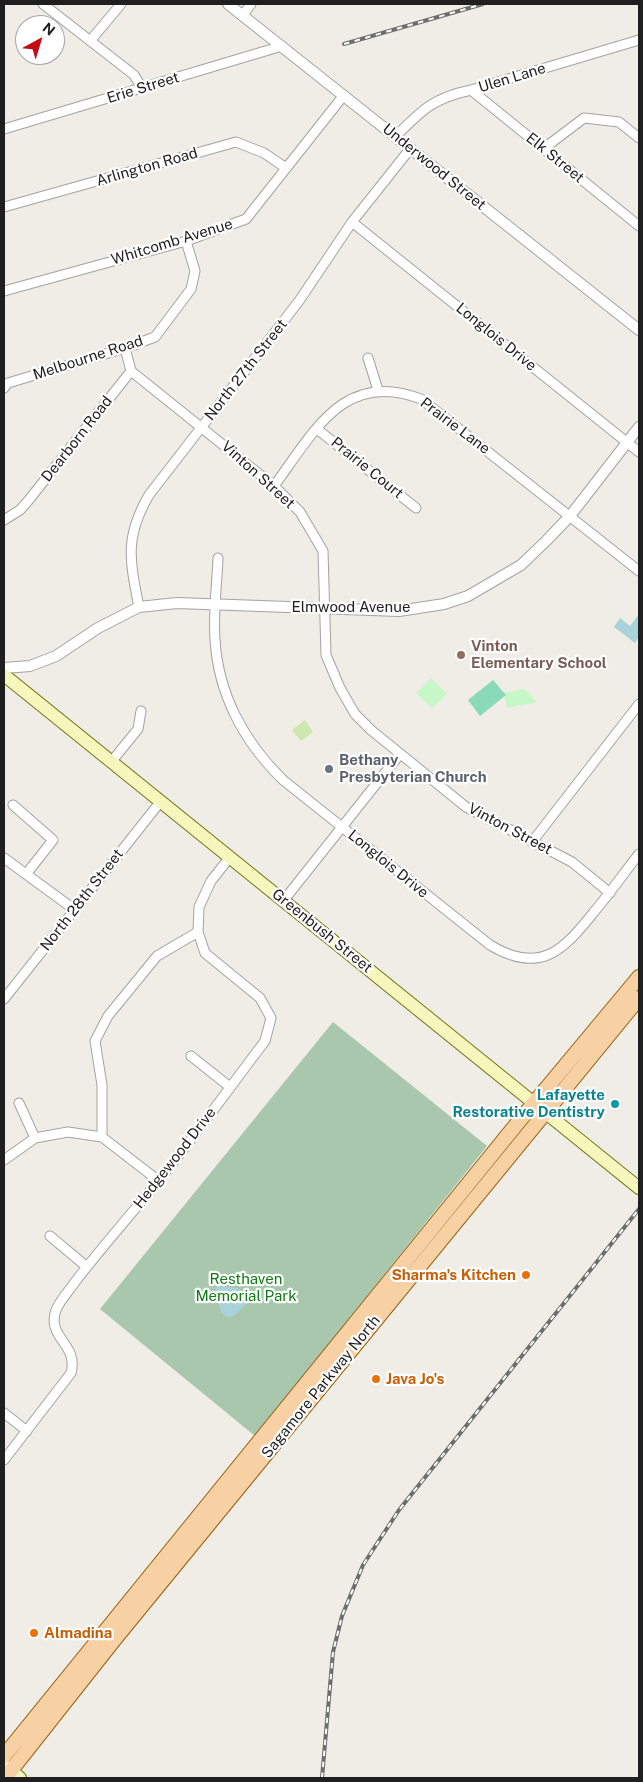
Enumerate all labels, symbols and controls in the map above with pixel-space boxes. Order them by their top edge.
north arrow [15,15,65,65]
text: N [40,19,58,39]
street label: Ulen Lane [476,59,548,97]
street label: Erie Street [105,68,181,108]
street label: Underwood Street [379,120,489,214]
street label: Elk Street [522,129,588,187]
street label: Arlington Road [94,144,200,190]
street label: Whitcomb Avenue [109,215,235,269]
street label: Longlois Drive [452,299,540,375]
street label: North 27th Street [201,316,291,424]
street label: Melbourne Road [31,332,145,384]
street label: Dearborn Road [38,392,116,486]
street label: Prairie Lane [417,394,493,458]
street label: Prairie Court [327,433,407,503]
street label: Vinton Street [218,437,298,513]
street label: Elmwood Avenue [292,598,410,616]
place label: Vinton Elementary School [471,637,607,672]
marker: Vinton Elementary School [455,649,467,661]
place label: Bethany Presbyterian Church [339,751,487,786]
marker: Bethany Presbyterian Church [323,763,335,775]
street label: Vinton Street [465,799,555,859]
street label: Longlois Drive [344,826,432,902]
street label: North 28th Street [37,846,127,954]
street label: Greenbush Street [268,885,376,977]
place label: Lafayette Restorative Dentistry [452,1086,605,1121]
marker: Lafayette Restorative Dentistry [609,1098,621,1110]
street label: Hedgewood Drive [130,1104,220,1212]
place label: Sharma's Kitchen [391,1266,516,1284]
marker: Sharma's Kitchen [520,1269,532,1281]
park label: Resthaven Memorial Park [195,1270,297,1305]
street label: Sagamore Parkway North [258,1312,384,1462]
place label: Java Jo's [386,1370,444,1388]
marker: Java Jo's [370,1373,382,1385]
place label: Almadina [44,1624,112,1642]
marker: Almadina [28,1627,40,1639]

